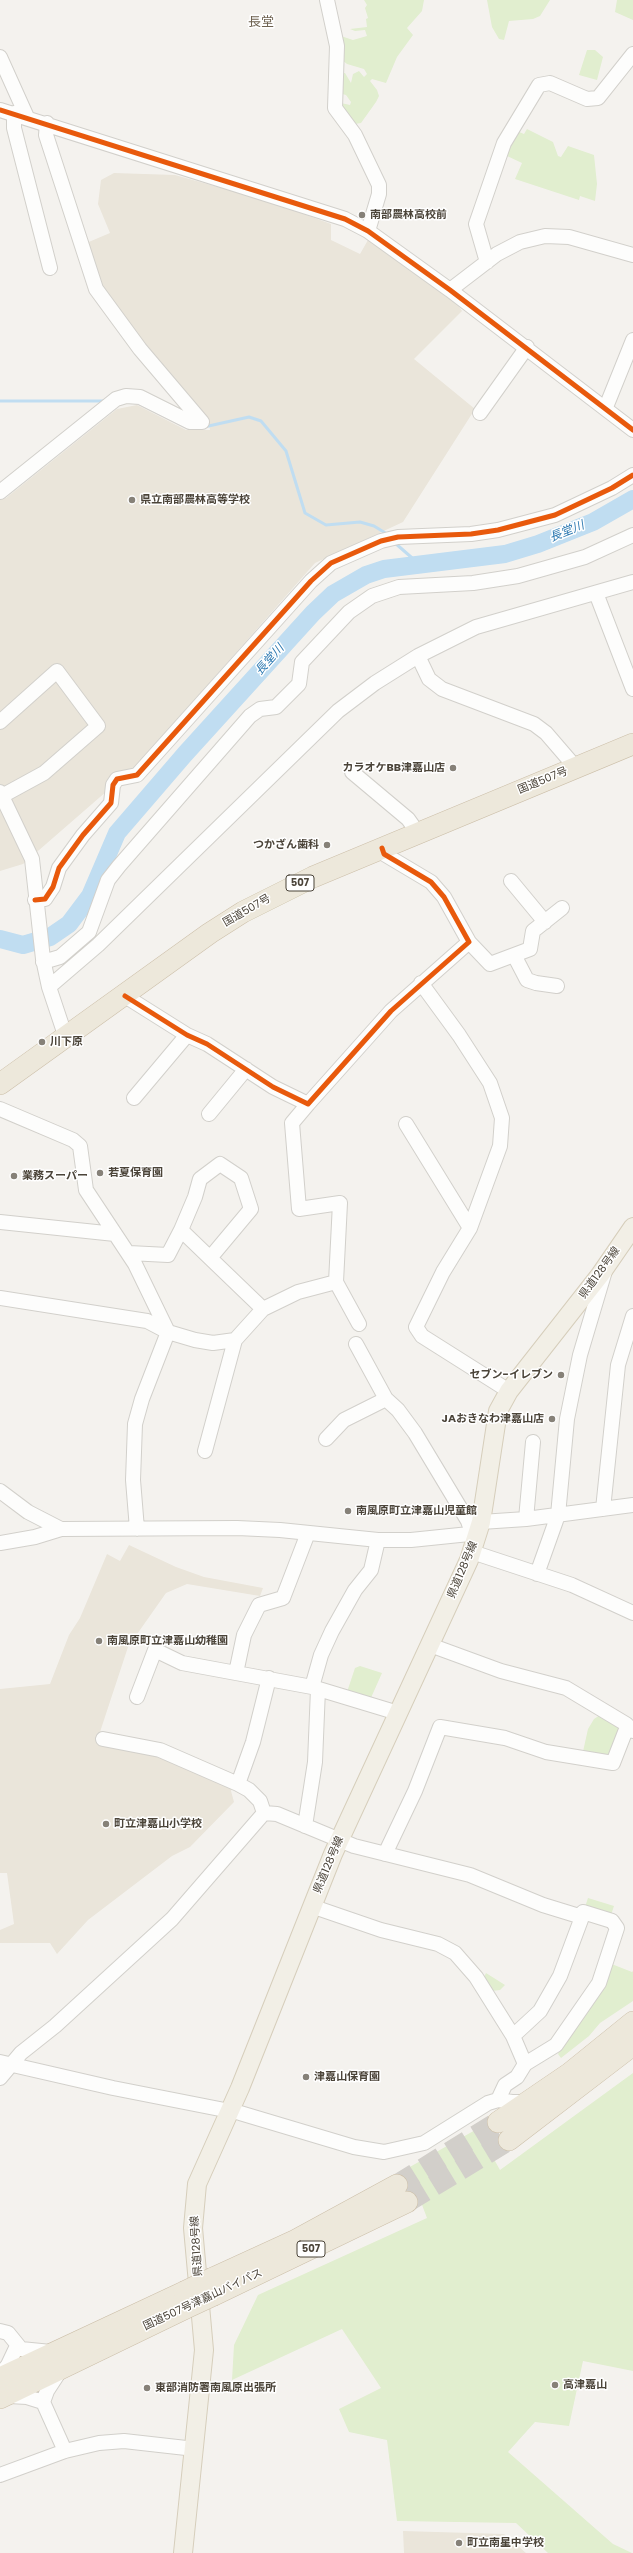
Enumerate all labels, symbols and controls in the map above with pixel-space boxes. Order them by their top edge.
district label: 長堂 [248,15,274,31]
place label: 南部農林高校前 [370,208,447,222]
marker: 南部農林高校前 [357,210,367,220]
place label: 県立南部農林高等学校 [140,493,250,507]
marker: 県立南部農林高等学校 [127,495,137,505]
water label: 長堂川 [548,519,586,545]
water label: 長堂川 [253,642,287,678]
place label: カラオケBB津嘉山店 [343,761,445,775]
marker: カラオケBB津嘉山店 [448,763,458,773]
street label: 国道507号 [516,765,570,797]
place label: つかざん歯科 [253,838,319,852]
marker: つかざん歯科 [322,840,332,850]
road number: 507 [286,875,314,891]
street label: 国道507号 [221,892,273,930]
place label: 川下原 [50,1035,83,1049]
marker: 川下原 [37,1037,47,1047]
place label: 若夏保育園 [108,1166,163,1180]
marker: 若夏保育園 [95,1168,105,1178]
place label: 業務スーパー [22,1169,88,1183]
marker: 業務スーパー [9,1171,19,1181]
street label: 県道128号線 [577,1245,623,1301]
place label: セブン-イレブン [470,1368,553,1382]
marker: セブン-イレブン [556,1370,566,1380]
place label: JAおきなわ津嘉山店 [442,1412,544,1426]
marker: JAおきなわ津嘉山店 [547,1414,557,1424]
place label: 南風原町立津嘉山児童館 [356,1504,477,1518]
marker: 南風原町立津嘉山児童館 [343,1506,353,1516]
street label: 県道128号線 [445,1539,481,1601]
place label: 南風原町立津嘉山幼稚園 [107,1634,228,1648]
marker: 南風原町立津嘉山幼稚園 [94,1636,104,1646]
place label: 町立津嘉山小学校 [114,1817,202,1831]
marker: 町立津嘉山小学校 [101,1819,111,1829]
street label: 県道128号線 [311,1834,347,1896]
place label: 津嘉山保育園 [314,2070,380,2084]
marker: 津嘉山保育園 [301,2072,311,2082]
street label: 県道128号線 [188,2215,206,2277]
road number: 507 [297,2241,325,2257]
street label: 国道507号津嘉山バイパス [141,2267,265,2333]
place label: 高津嘉山 [563,2378,607,2392]
marker: 高津嘉山 [550,2380,560,2390]
place label: 東部消防署南風原出張所 [155,2381,276,2395]
marker: 東部消防署南風原出張所 [142,2383,152,2393]
place label: 町立南星中学校 [467,2536,544,2550]
marker: 町立南星中学校 [454,2538,464,2548]

